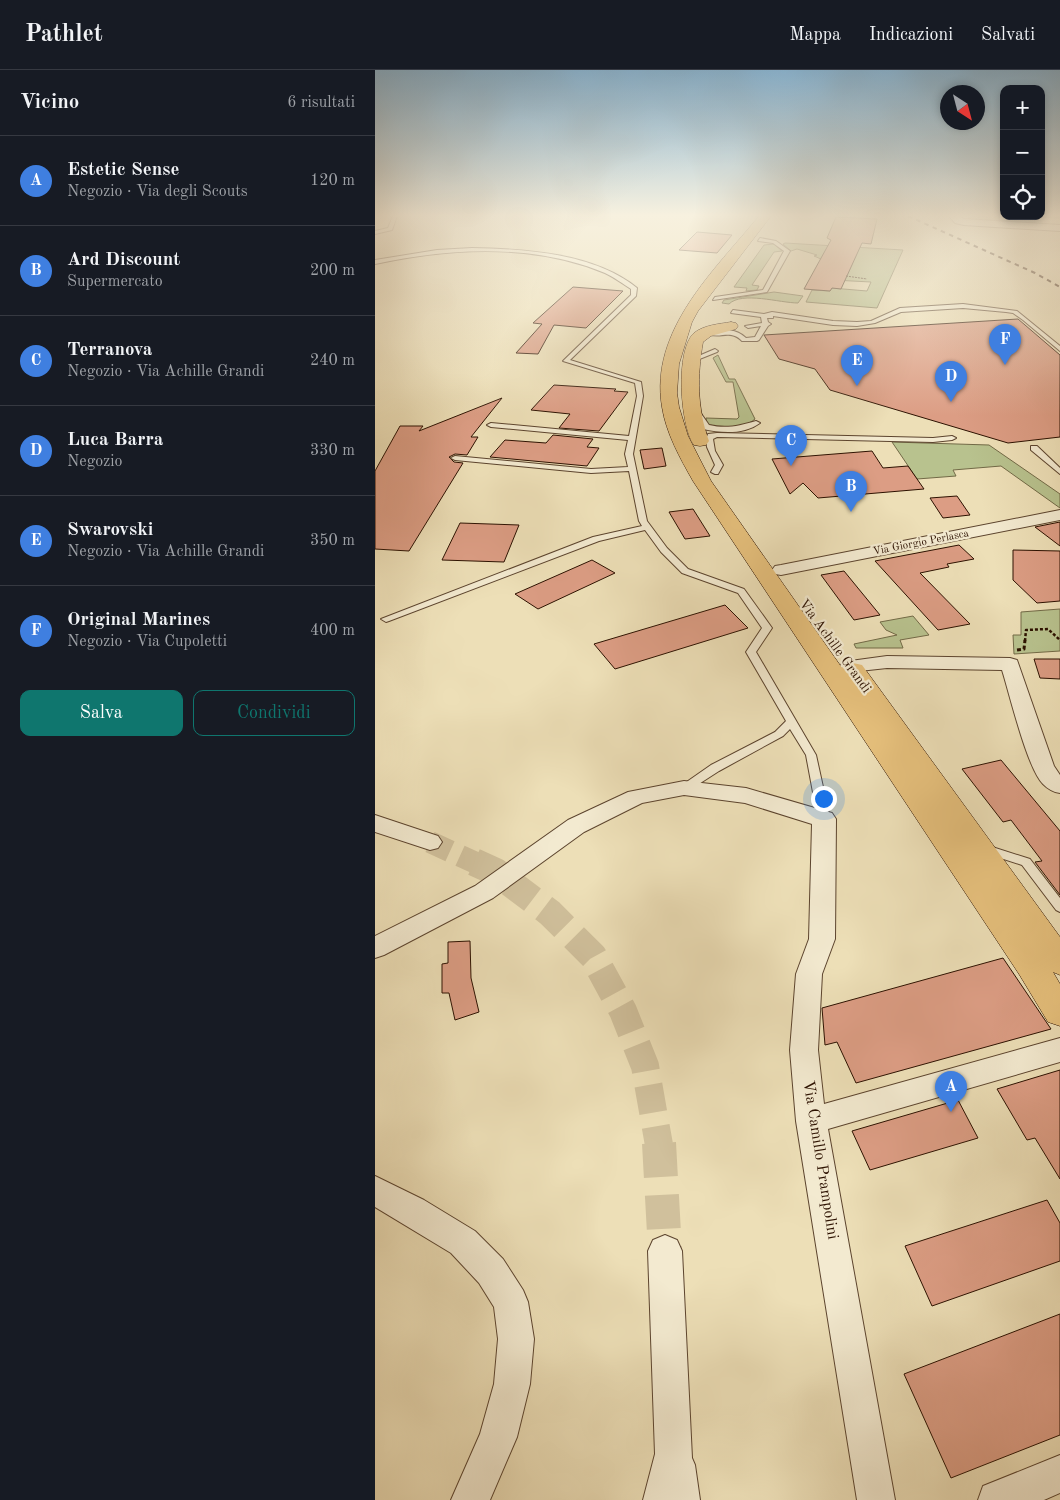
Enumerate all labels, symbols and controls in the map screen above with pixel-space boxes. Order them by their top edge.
text: Pathlet [25,23,103,47]
text: Mappa [789,26,841,44]
text: Indicazioni [869,26,953,44]
text: Salvati [981,26,1035,44]
north arrow [940,85,985,130]
map controls [1000,85,1045,220]
button: + [1000,85,1045,130]
text: Vicino [20,92,79,113]
text: 6 risultati [287,95,355,111]
button: − [1000,130,1045,175]
text: Estetic Sense [67,161,179,180]
text: A [30,173,42,189]
text: 120 m [310,173,355,189]
button: locate [1000,175,1045,220]
text: Negozio · Via degli Scouts [67,184,248,200]
text: Ard Discount [67,251,180,270]
text: B [30,263,42,279]
text: 200 m [310,263,355,279]
text: Supermercato [67,274,163,290]
pin: F [989,324,1021,365]
text: Terranova [67,341,152,360]
pin: E [841,345,873,386]
text: C [31,353,41,369]
text: 240 m [310,353,355,369]
pin: D [935,361,967,402]
text: Negozio · Via Achille Grandi [67,364,264,380]
pin: C [775,425,807,466]
text: Luca Barra [67,431,163,450]
text: D [30,443,42,459]
text: 330 m [310,443,355,459]
text: Negozio [67,454,123,470]
pin: B [835,471,867,512]
text: Swarovski [67,521,154,540]
street label: Via Giorgio Perlasca [872,528,971,558]
text: E [30,533,42,549]
text: 350 m [310,533,355,549]
text: Negozio · Via Achille Grandi [67,544,264,560]
street label: Via Achille Grandi [796,596,874,696]
text: Original Marines [67,611,210,630]
text: F [31,623,41,639]
text: 400 m [310,623,355,639]
text: Negozio · Via Cupoletti [67,634,227,650]
button: Salva [20,690,183,736]
button: Condividi [193,690,355,736]
your location [811,786,837,812]
pin: A [935,1071,967,1112]
street label: Via Camillo Prampolini [800,1079,840,1241]

